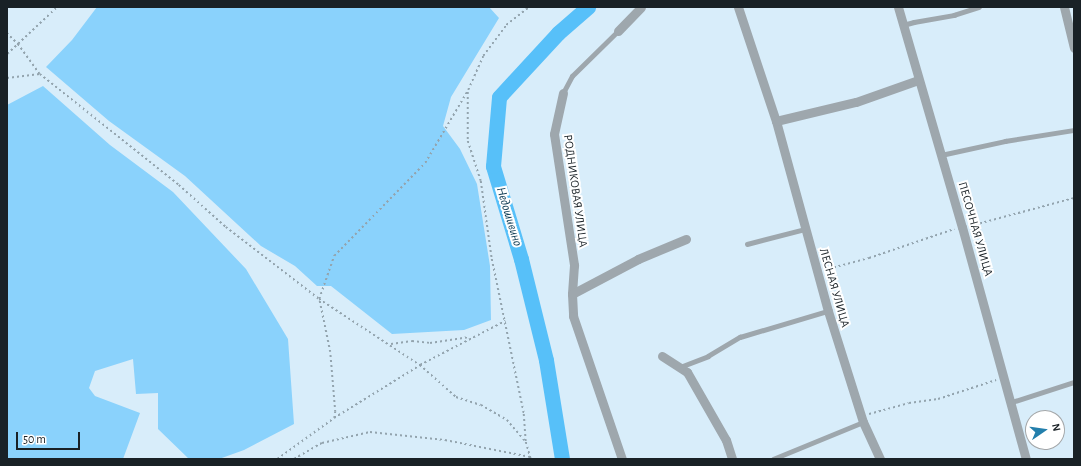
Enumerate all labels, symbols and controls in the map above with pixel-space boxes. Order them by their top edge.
street label: РОДНИКОВАЯ УЛИЦА [560,134,590,248]
street label: ПЕСОЧНАЯ УЛИЦА [955,180,995,278]
water label: Недошивино [492,186,524,248]
street label: ЛЕСНАЯ УЛИЦА [816,247,852,329]
north arrow [1025,410,1065,450]
text: N [1050,422,1062,432]
scale bar [18,424,82,450]
text: 50 m [23,433,46,445]

